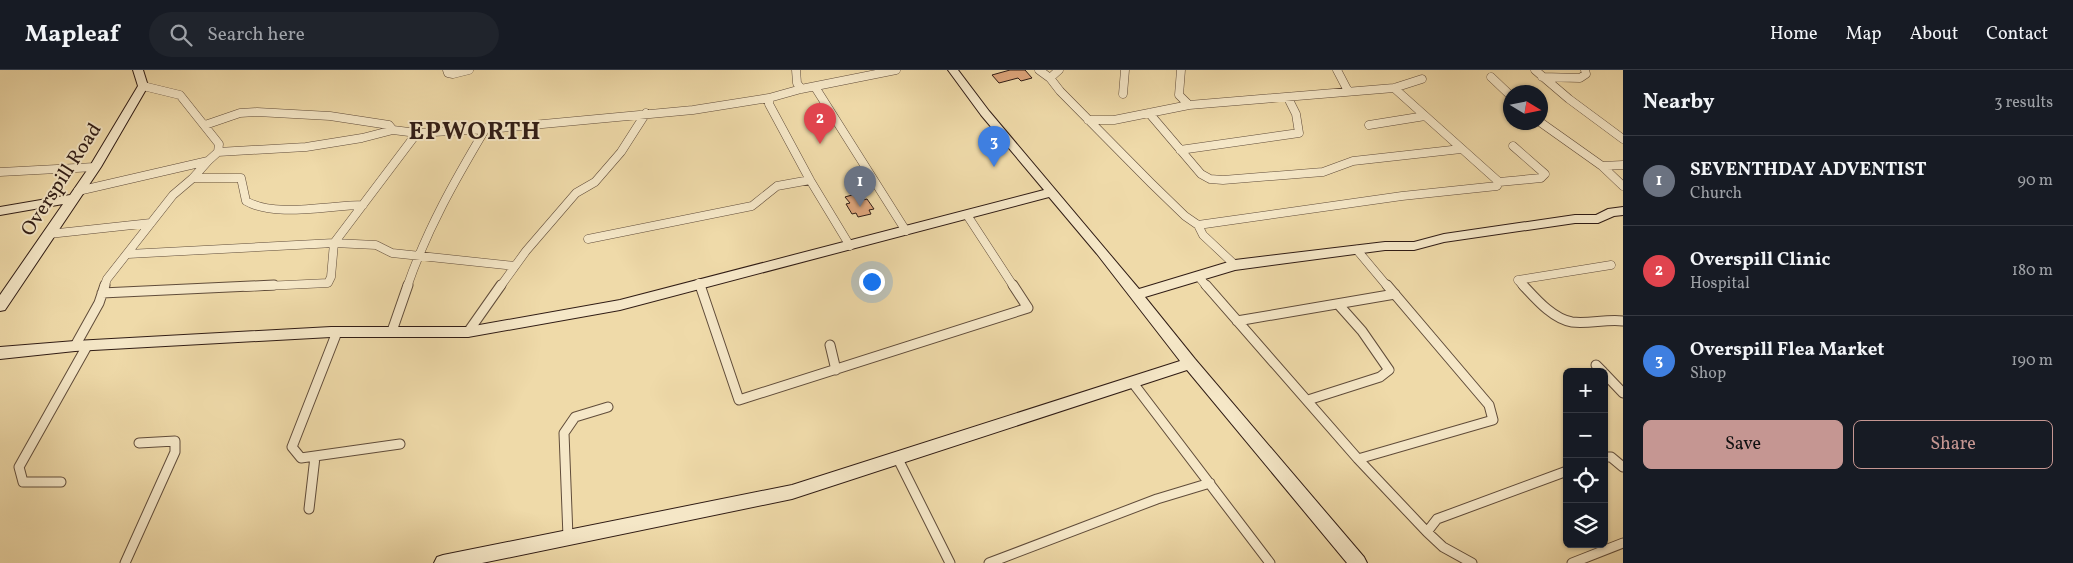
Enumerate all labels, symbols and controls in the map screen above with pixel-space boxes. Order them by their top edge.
search box [149,12,499,57]
text: Mapleaf [25,18,119,52]
icon: search [167,21,195,49]
text: Search here [207,22,305,48]
text: Home [1770,22,1818,47]
text: Map [1846,22,1882,47]
text: About [1910,22,1958,47]
text: Contact [1986,22,2048,47]
north arrow [1503,85,1548,130]
text: Nearby [1643,88,1714,117]
text: 3 results [1994,92,2053,114]
pin: 2 [804,103,836,144]
district label: EPWORTH [408,115,542,150]
street label: Overspill Road [15,118,109,242]
pin: 3 [978,126,1010,167]
text: SEVENTHDAY ADVENTIST [1690,157,1927,183]
pin: 1 [844,166,876,207]
text: 1 [1656,170,1662,192]
text: 90 m [2017,170,2053,192]
text: Church [1690,183,1742,205]
text: Overspill Clinic [1690,247,1830,273]
text: 2 [1655,260,1663,282]
text: 180 m [2012,260,2053,282]
your location [859,269,885,295]
text: Hospital [1690,273,1750,295]
text: Overspill Flea Market [1690,337,1885,363]
text: 3 [1655,350,1663,372]
text: 190 m [2011,350,2053,372]
text: Shop [1690,363,1726,385]
map controls [1563,368,1608,548]
button: + [1563,368,1608,413]
button: − [1563,413,1608,458]
button: Save [1643,420,1843,469]
button: Share [1853,420,2053,469]
button: locate [1563,458,1608,503]
button: layers [1563,503,1608,548]

